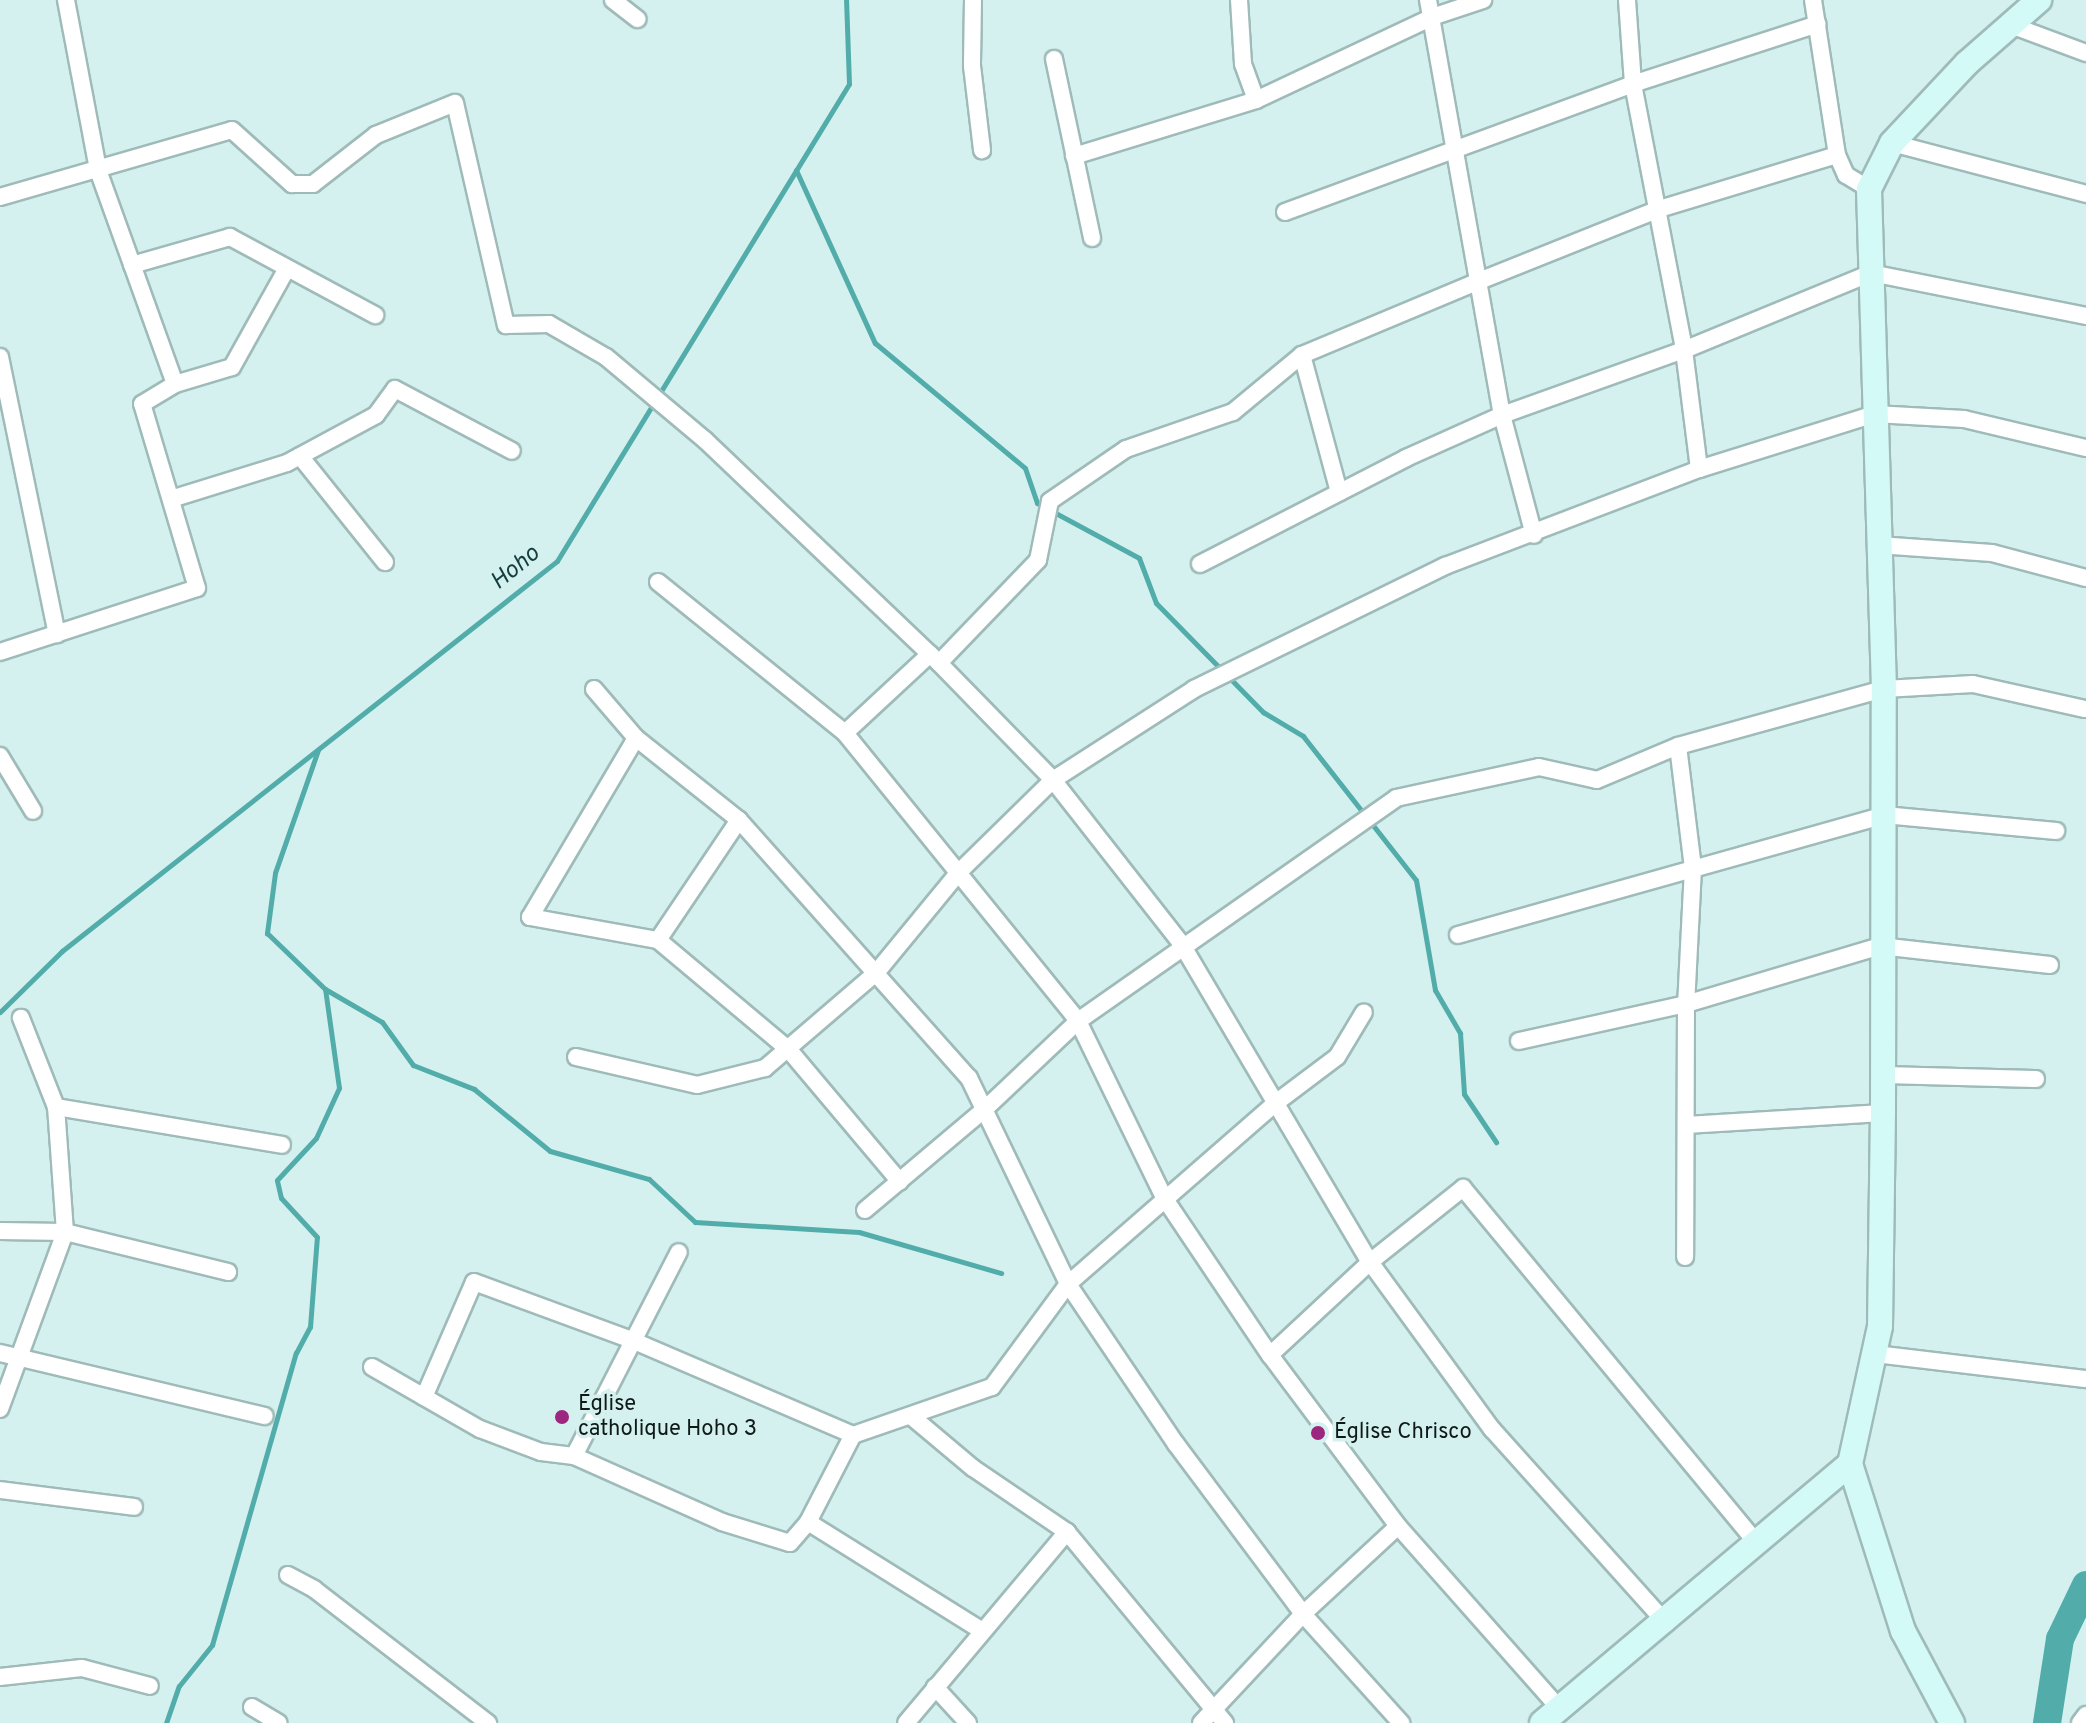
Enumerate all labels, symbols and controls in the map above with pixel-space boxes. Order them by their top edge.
water label: Hoho [486,541,546,597]
place label: Église catholique Hoho 3 [578,1391,757,1442]
marker: Église catholique Hoho 3 [553,1408,571,1426]
place label: Église Chrisco [1334,1420,1472,1446]
marker: Église Chrisco [1309,1424,1327,1442]

